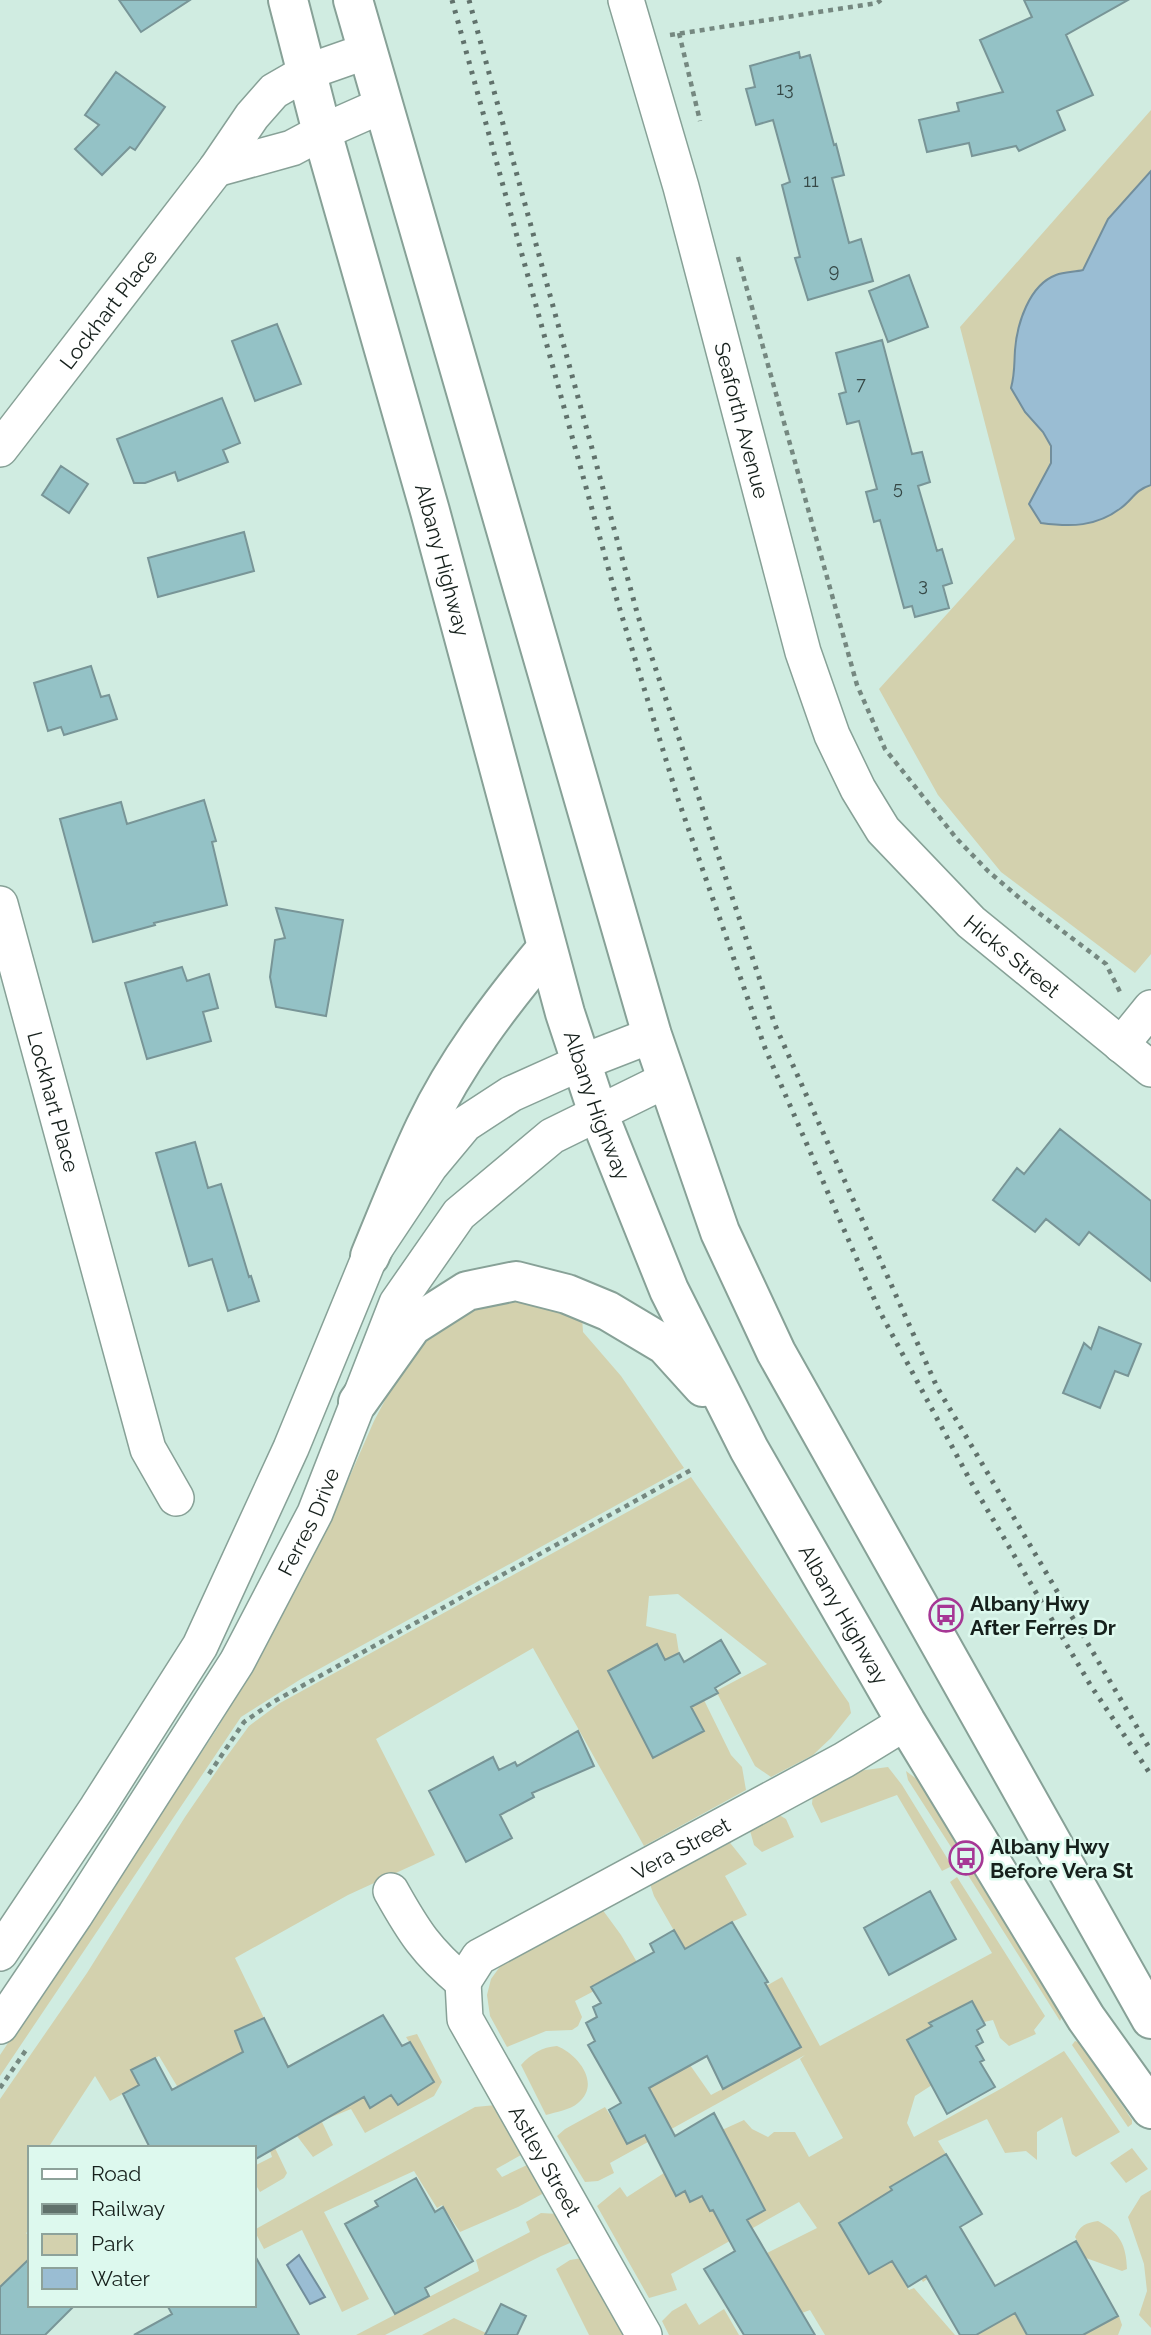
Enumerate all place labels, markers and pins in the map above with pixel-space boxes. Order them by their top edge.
place label: Albany Hwy After Ferres Dr [970,1591,1116,1640]
bus stop icon: Albany Hwy After Ferres Dr [927,1596,965,1634]
place label: Albany Hwy Before Vera St [990,1834,1133,1883]
bus stop icon: Albany Hwy Before Vera St [947,1839,985,1877]

